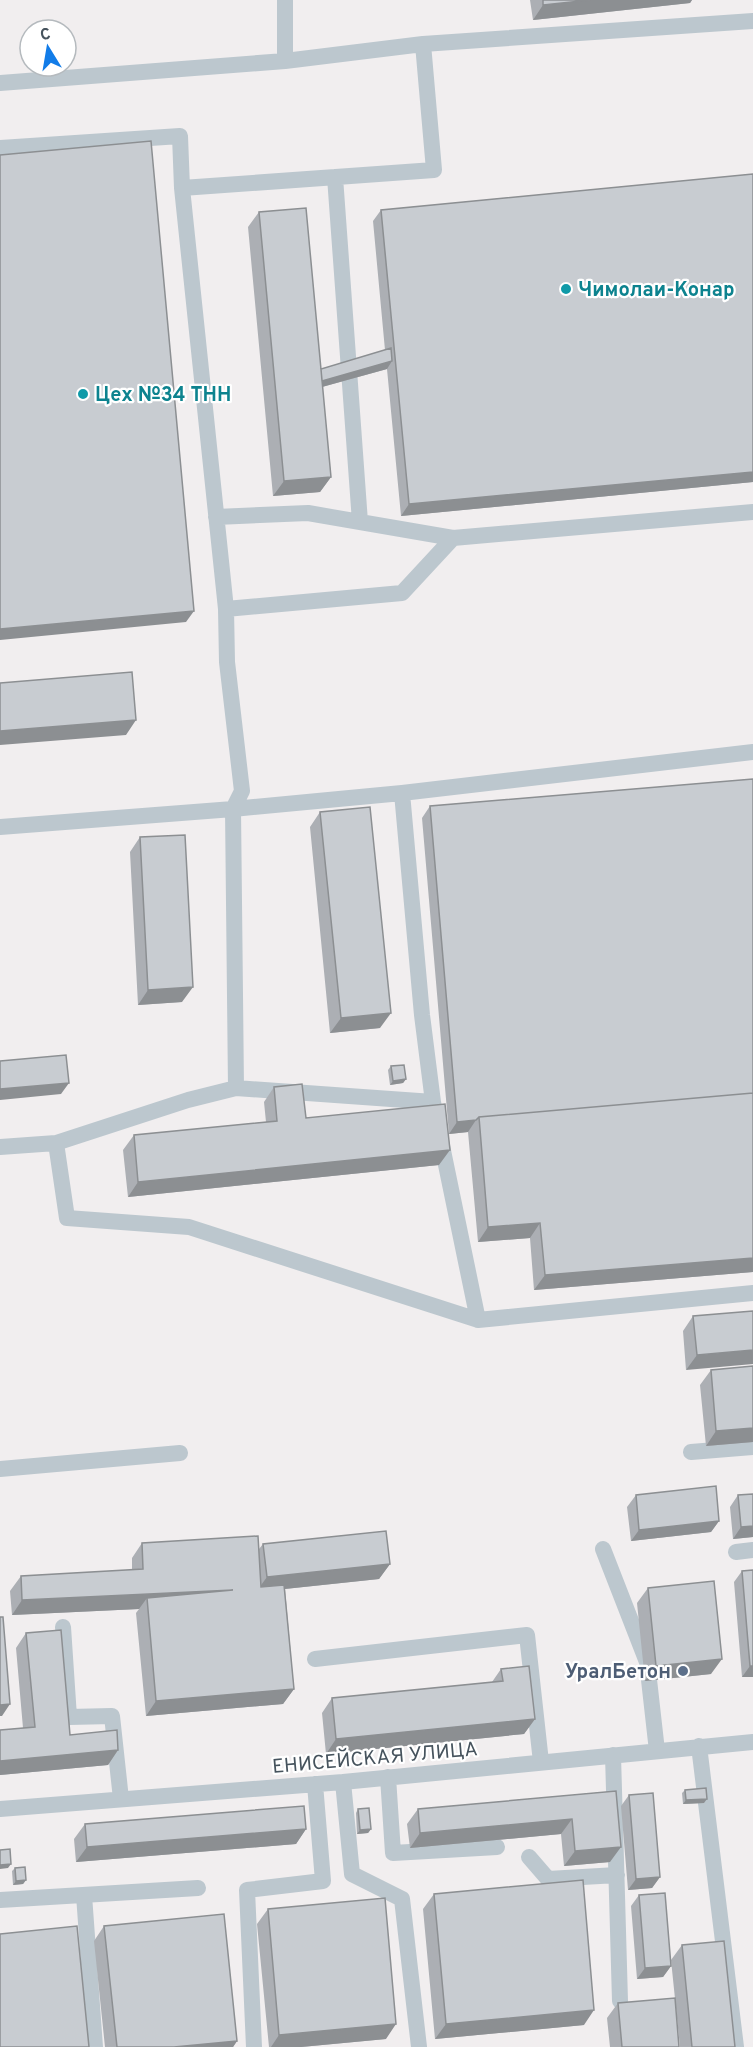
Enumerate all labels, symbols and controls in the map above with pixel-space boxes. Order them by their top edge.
north arrow [18,18,78,78]
text: С [39,24,52,46]
place label: Чимолаи-Конар [578,278,735,304]
marker: Чимолаи-Конар [559,282,573,296]
place label: Цех №34 ТНН [95,383,231,409]
marker: Цех №34 ТНН [76,387,90,401]
place label: УралБетон [565,1660,671,1686]
marker: УралБетон [676,1664,690,1678]
street label: ЕНИСЕЙСКАЯ УЛИЦА [271,1735,479,1781]

